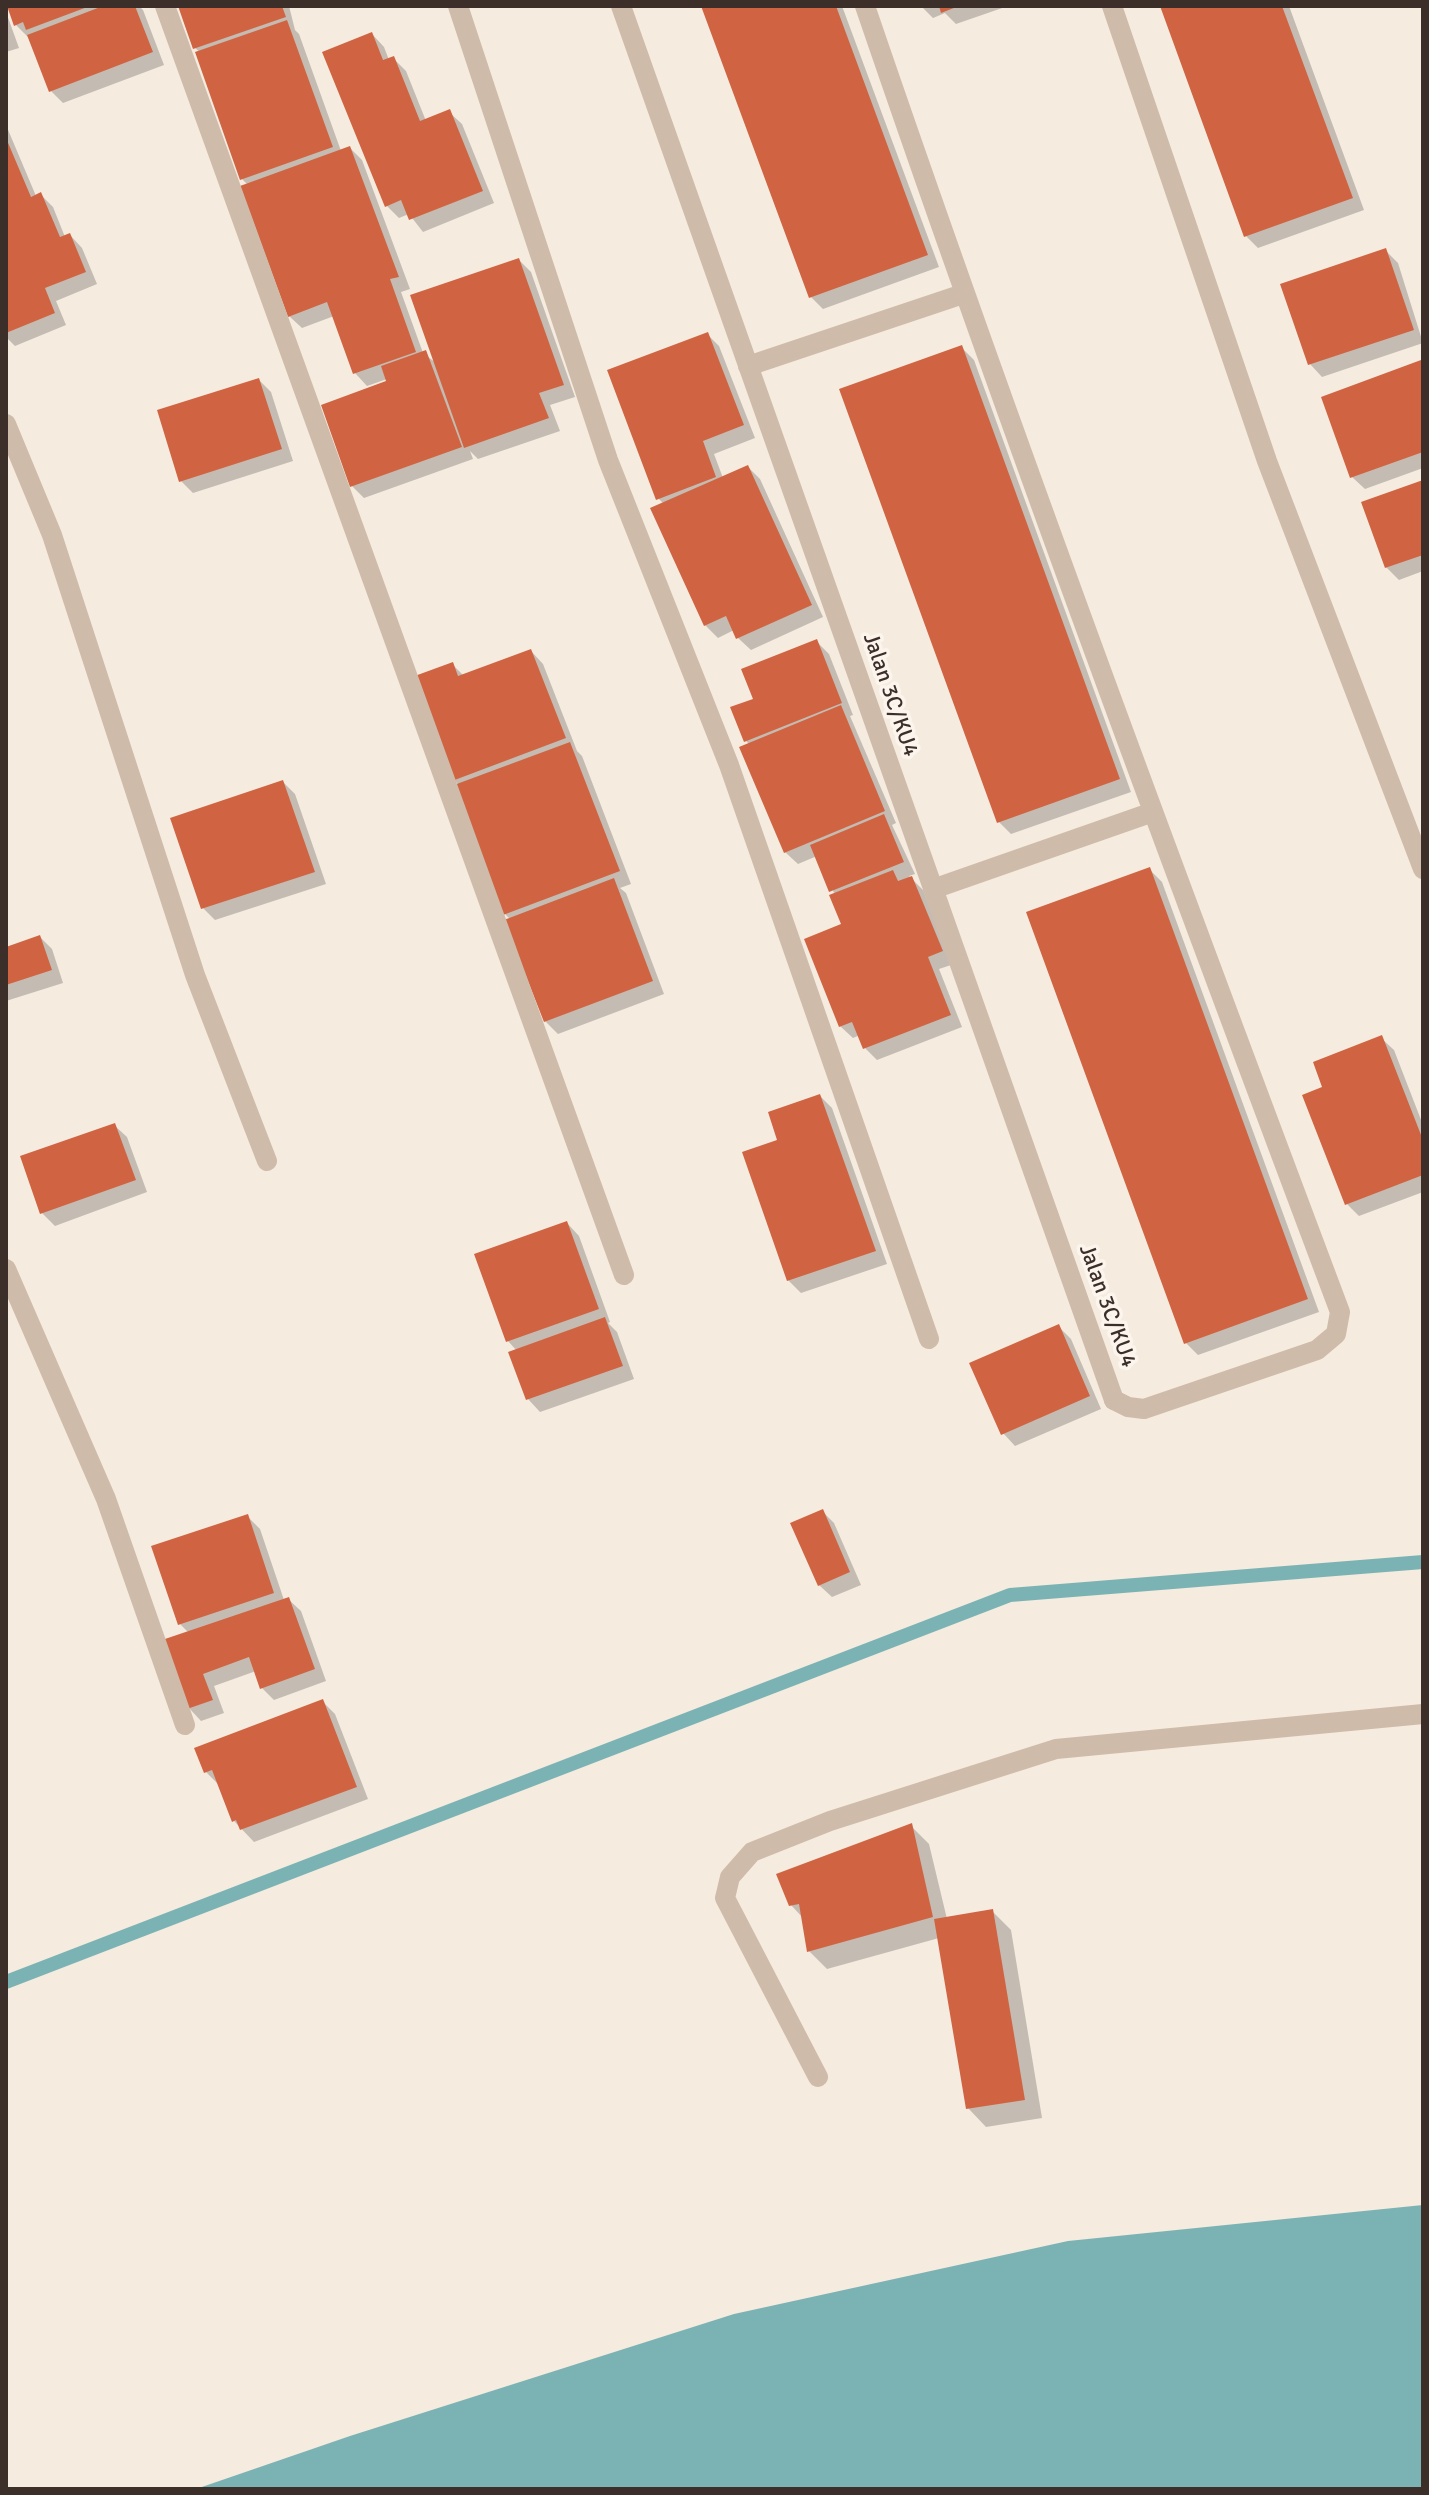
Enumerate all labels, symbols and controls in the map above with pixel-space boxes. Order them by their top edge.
street label: Jalan 3C/KU4 [857,630,923,760]
street label: Jalan 3C/KU4 [1073,1241,1141,1371]

